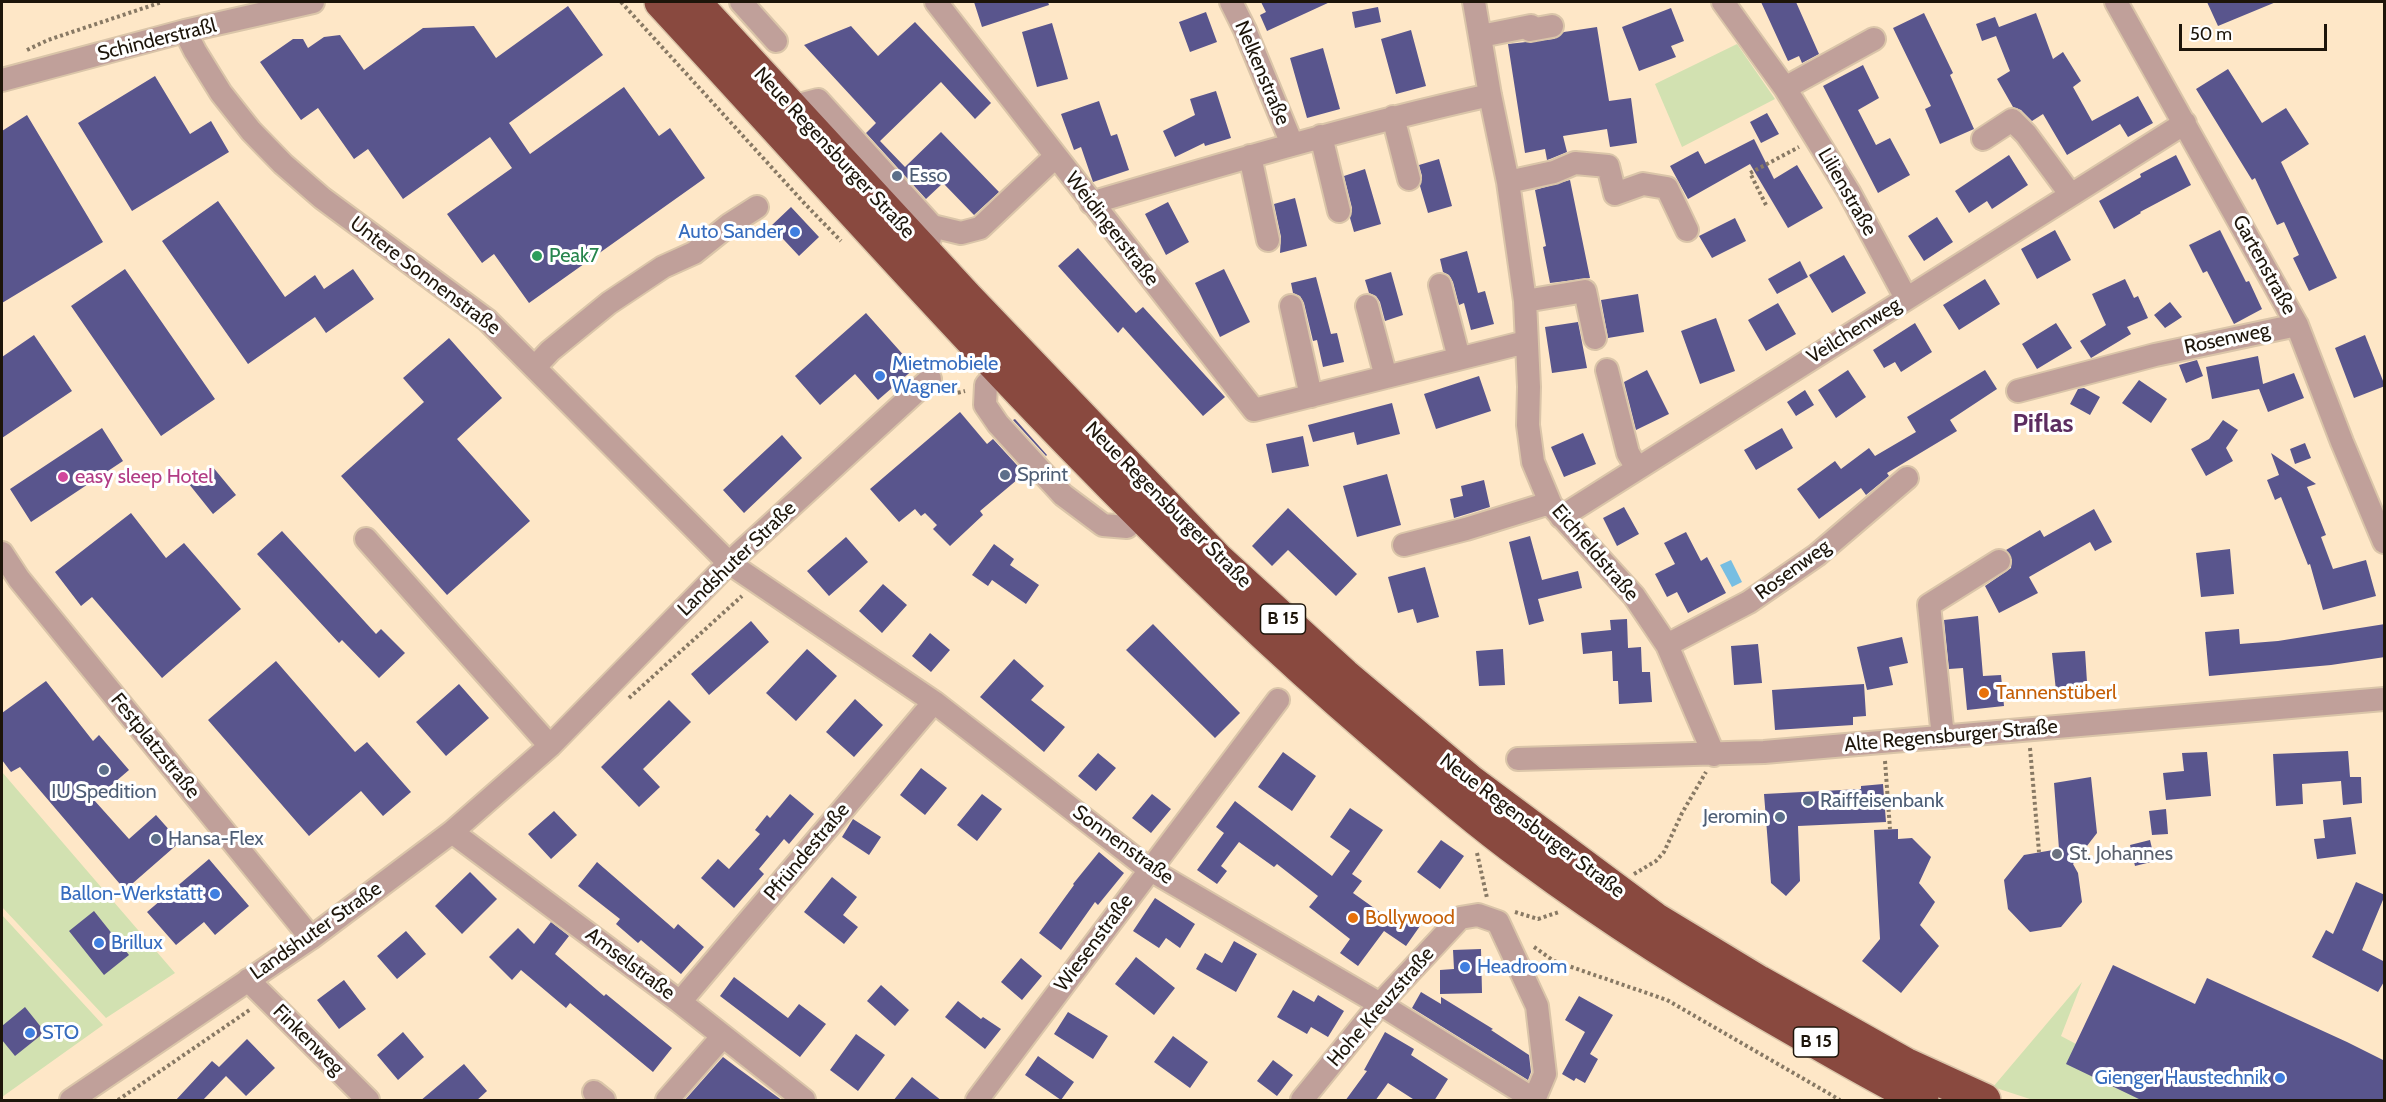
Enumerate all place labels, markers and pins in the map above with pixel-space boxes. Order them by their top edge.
place label: Esso [909,164,948,188]
marker: Esso [890,169,904,183]
place label: Auto Sander [678,220,783,244]
marker: Auto Sander [788,225,802,239]
place label: Peak7 [549,244,599,268]
marker: Peak7 [530,249,544,263]
place label: Mietmobiele Wagner [892,352,998,399]
marker: Mietmobiele Wagner [873,369,887,383]
place label: Sprint [1017,463,1068,487]
place label: easy sleep Hotel [75,465,213,489]
marker: Sprint [998,468,1012,482]
marker: easy sleep Hotel [56,470,70,484]
place label: Tannenstüberl [1996,681,2117,705]
marker: Tannenstüberl [1977,686,1991,700]
marker: IU Spedition [97,763,111,777]
place label: IU Spedition [51,780,157,804]
place label: Raiffeisenbank [1820,789,1944,813]
marker: Raiffeisenbank [1801,794,1815,808]
place label: Jeromin [1703,805,1768,829]
marker: Jeromin [1773,810,1787,824]
place label: Hansa-Flex [168,827,264,851]
marker: Hansa-Flex [149,832,163,846]
place label: St. Johannes [2069,842,2173,866]
marker: St. Johannes [2050,847,2064,861]
place label: Ballon-Werkstatt [60,882,203,906]
marker: Ballon-Werkstatt [208,887,222,901]
place label: Bollywood [1365,906,1455,930]
marker: Bollywood [1346,911,1360,925]
place label: Brillux [111,931,163,955]
marker: Brillux [92,936,106,950]
place label: Headroom [1477,955,1567,979]
marker: Headroom [1458,960,1472,974]
place label: STO [42,1021,79,1045]
marker: STO [23,1026,37,1040]
place label: Gienger Haustechnik [2095,1066,2268,1090]
marker: Gienger Haustechnik [2273,1071,2287,1085]

